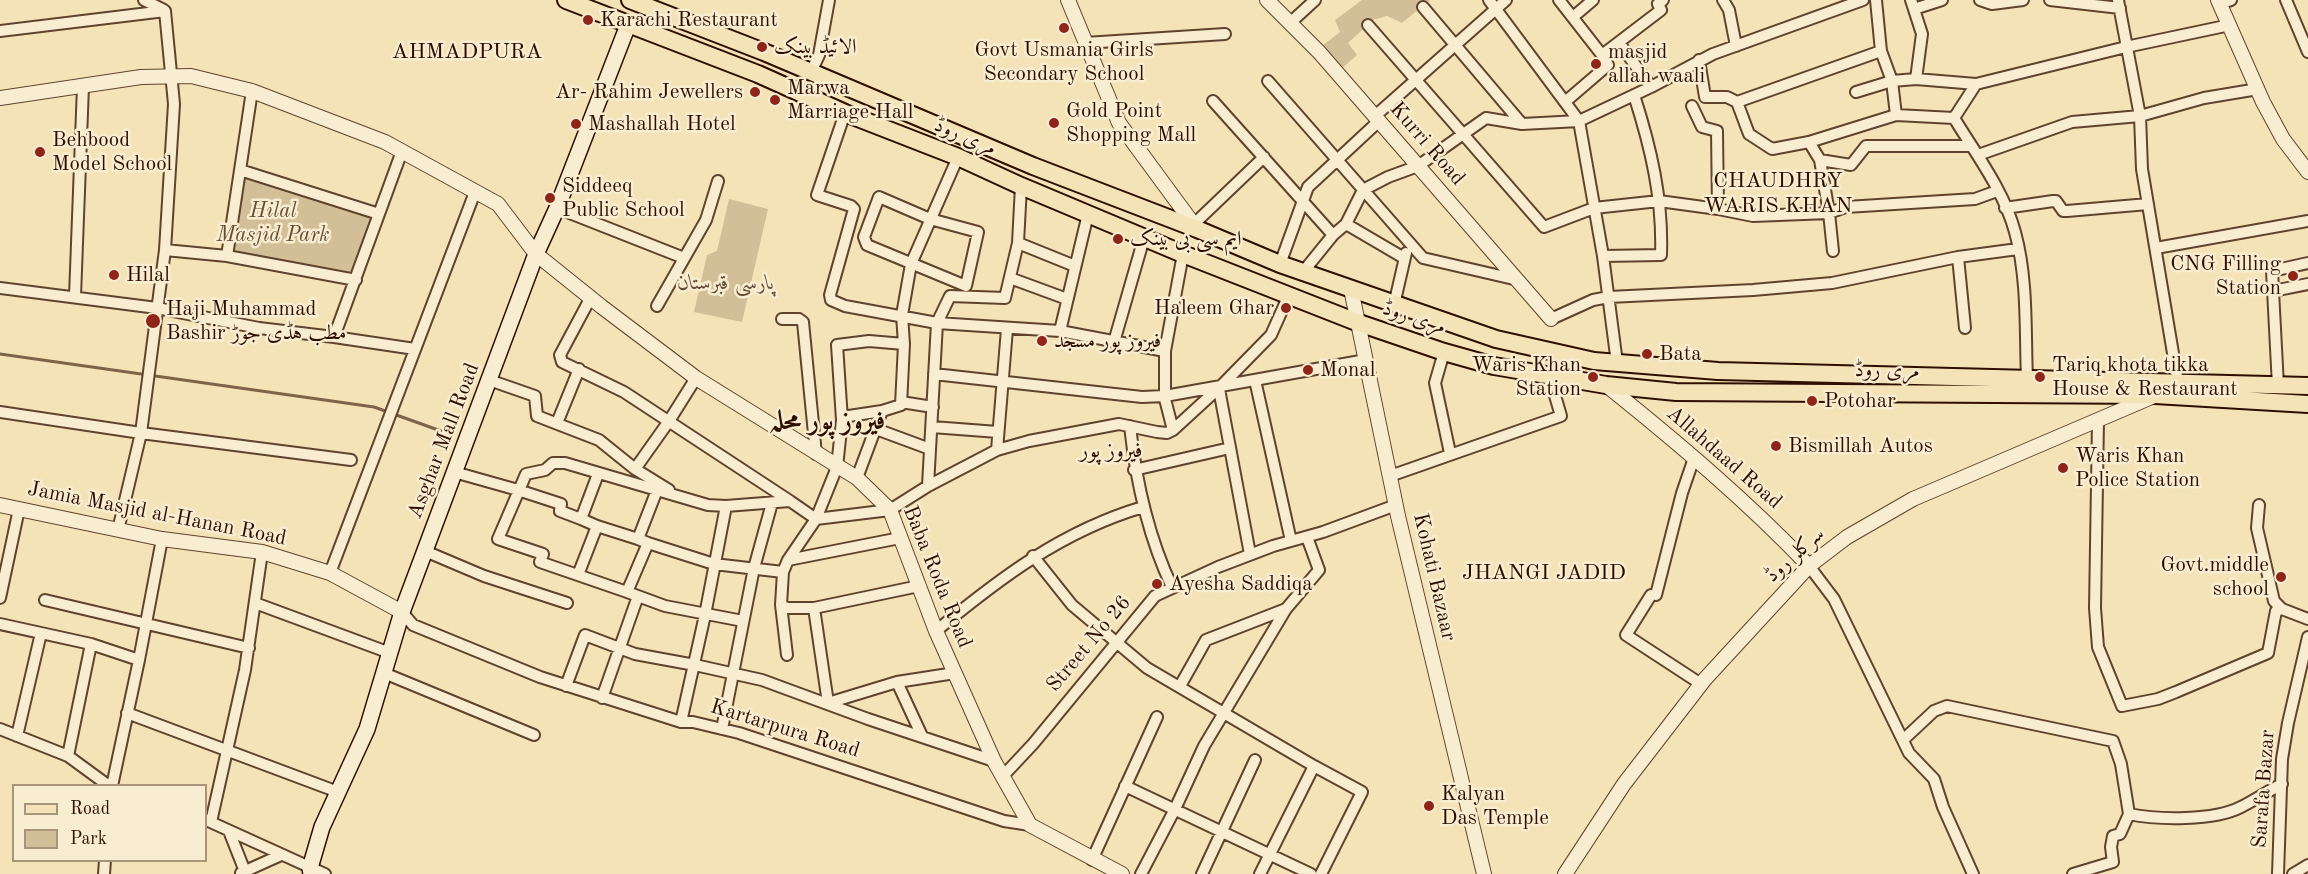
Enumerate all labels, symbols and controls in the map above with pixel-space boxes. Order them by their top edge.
place label: Karachi Restaurant [600,7,778,33]
marker: Karachi Restaurant [581,13,595,27]
marker: Govt Usmania Girls Secondary School [1057,21,1071,35]
place label: الائیڈ بینک [774,34,857,60]
place label: Govt Usmania Girls Secondary School [974,37,1154,87]
district label: AHMADPURA [385,39,549,65]
place label: masjid allah waali [1608,39,1705,89]
marker: الائیڈ بینک [755,40,769,54]
marker: masjid allah waali [1589,57,1603,71]
place label: Marwa Marriage Hall [787,75,913,125]
place label: Ar- Rahim Jewellers [555,79,743,105]
marker: Ar- Rahim Jewellers [748,85,762,99]
marker: Marwa Marriage Hall [768,93,782,107]
street label: Kurri Road [1384,97,1470,191]
place label: Gold Point Shopping Mall [1066,98,1196,148]
place label: Mashallah Hotel [588,111,736,137]
street label: مری روڈ [930,113,1000,161]
marker: Gold Point Shopping Mall [1047,116,1061,130]
marker: Mashallah Hotel [569,117,583,131]
place label: Behbood Model School [52,127,172,177]
marker: Behbood Model School [33,145,47,159]
district label: CHAUDHRY WARIS KHAN [1696,168,1860,220]
place label: Siddeeq Public School [562,173,685,223]
marker: Siddeeq Public School [543,191,557,205]
park label: Hilal Masjid Park [216,198,330,248]
place label: ایم سی بی بینک [1130,226,1242,252]
marker: ایم سی بی بینک [1111,232,1125,246]
place label: CNG Filling Station [2170,251,2281,301]
place label: Hilal [126,262,170,288]
marker: Hilal [107,268,121,282]
marker: CNG Filling Station [2286,269,2300,283]
park label: پارسی قبرستان [677,270,775,296]
place label: Haleem Ghar [1154,295,1274,321]
place label: Haji Muhammad Bashir مطب ہڈی جوڑ [166,296,346,346]
street label: مری روڈ [1379,296,1449,340]
marker: Haleem Ghar [1279,301,1293,315]
marker: Haji Muhammad Bashir مطب ہڈی جوڑ [144,312,162,330]
place label: فیروز پور مسجد [1054,328,1161,354]
marker: فیروز پور مسجد [1035,334,1049,348]
place label: Bata [1659,341,1702,367]
marker: Bata [1640,347,1654,361]
place label: Waris Khan Station [1472,352,1581,402]
place label: Tariq khota tikka House & Restaurant [2052,352,2238,402]
place label: Monal [1320,357,1375,383]
street label: مری روڈ [1854,358,1920,384]
street label: Asghar Mall Road [403,360,485,522]
marker: Monal [1301,363,1315,377]
marker: Waris Khan Station [1586,370,1600,384]
marker: Tariq khota tikka House & Restaurant [2033,370,2047,384]
place label: Potohar [1824,388,1896,414]
marker: Potohar [1805,394,1819,408]
street label: Allahdaad Road [1661,401,1787,515]
district label: فیروز پور محلہ [769,406,885,438]
place label: Bismillah Autos [1788,433,1933,459]
district label: فیروز پور [1080,438,1142,464]
marker: Bismillah Autos [1769,439,1783,453]
place label: Waris Khan Police Station [2075,443,2200,493]
marker: Waris Khan Police Station [2056,461,2070,475]
street label: Jamia Masjid al-Hanan Road [25,477,289,551]
street label: Baba Roda Road [897,502,977,652]
street label: Kohati Bazaar [1407,511,1461,643]
street label: سرکلر روڈ [1760,522,1830,588]
place label: Govt.middle school [2160,552,2269,602]
district label: JHANGI JADID [1453,560,1635,586]
marker: Govt.middle school [2274,570,2288,584]
place label: Ayesha Saddiqa [1169,571,1313,597]
marker: Ayesha Saddiqa [1150,577,1164,591]
street label: Street No 26 [1041,591,1137,697]
street label: Kartarpura Road [707,694,863,764]
street label: Sarafa Bazar [2247,729,2281,849]
place label: Kalyan Das Temple [1441,781,1549,831]
legend [12,784,207,862]
marker: Kalyan Das Temple [1422,799,1436,813]
text: Road [70,800,110,818]
text: Park [70,830,107,848]

